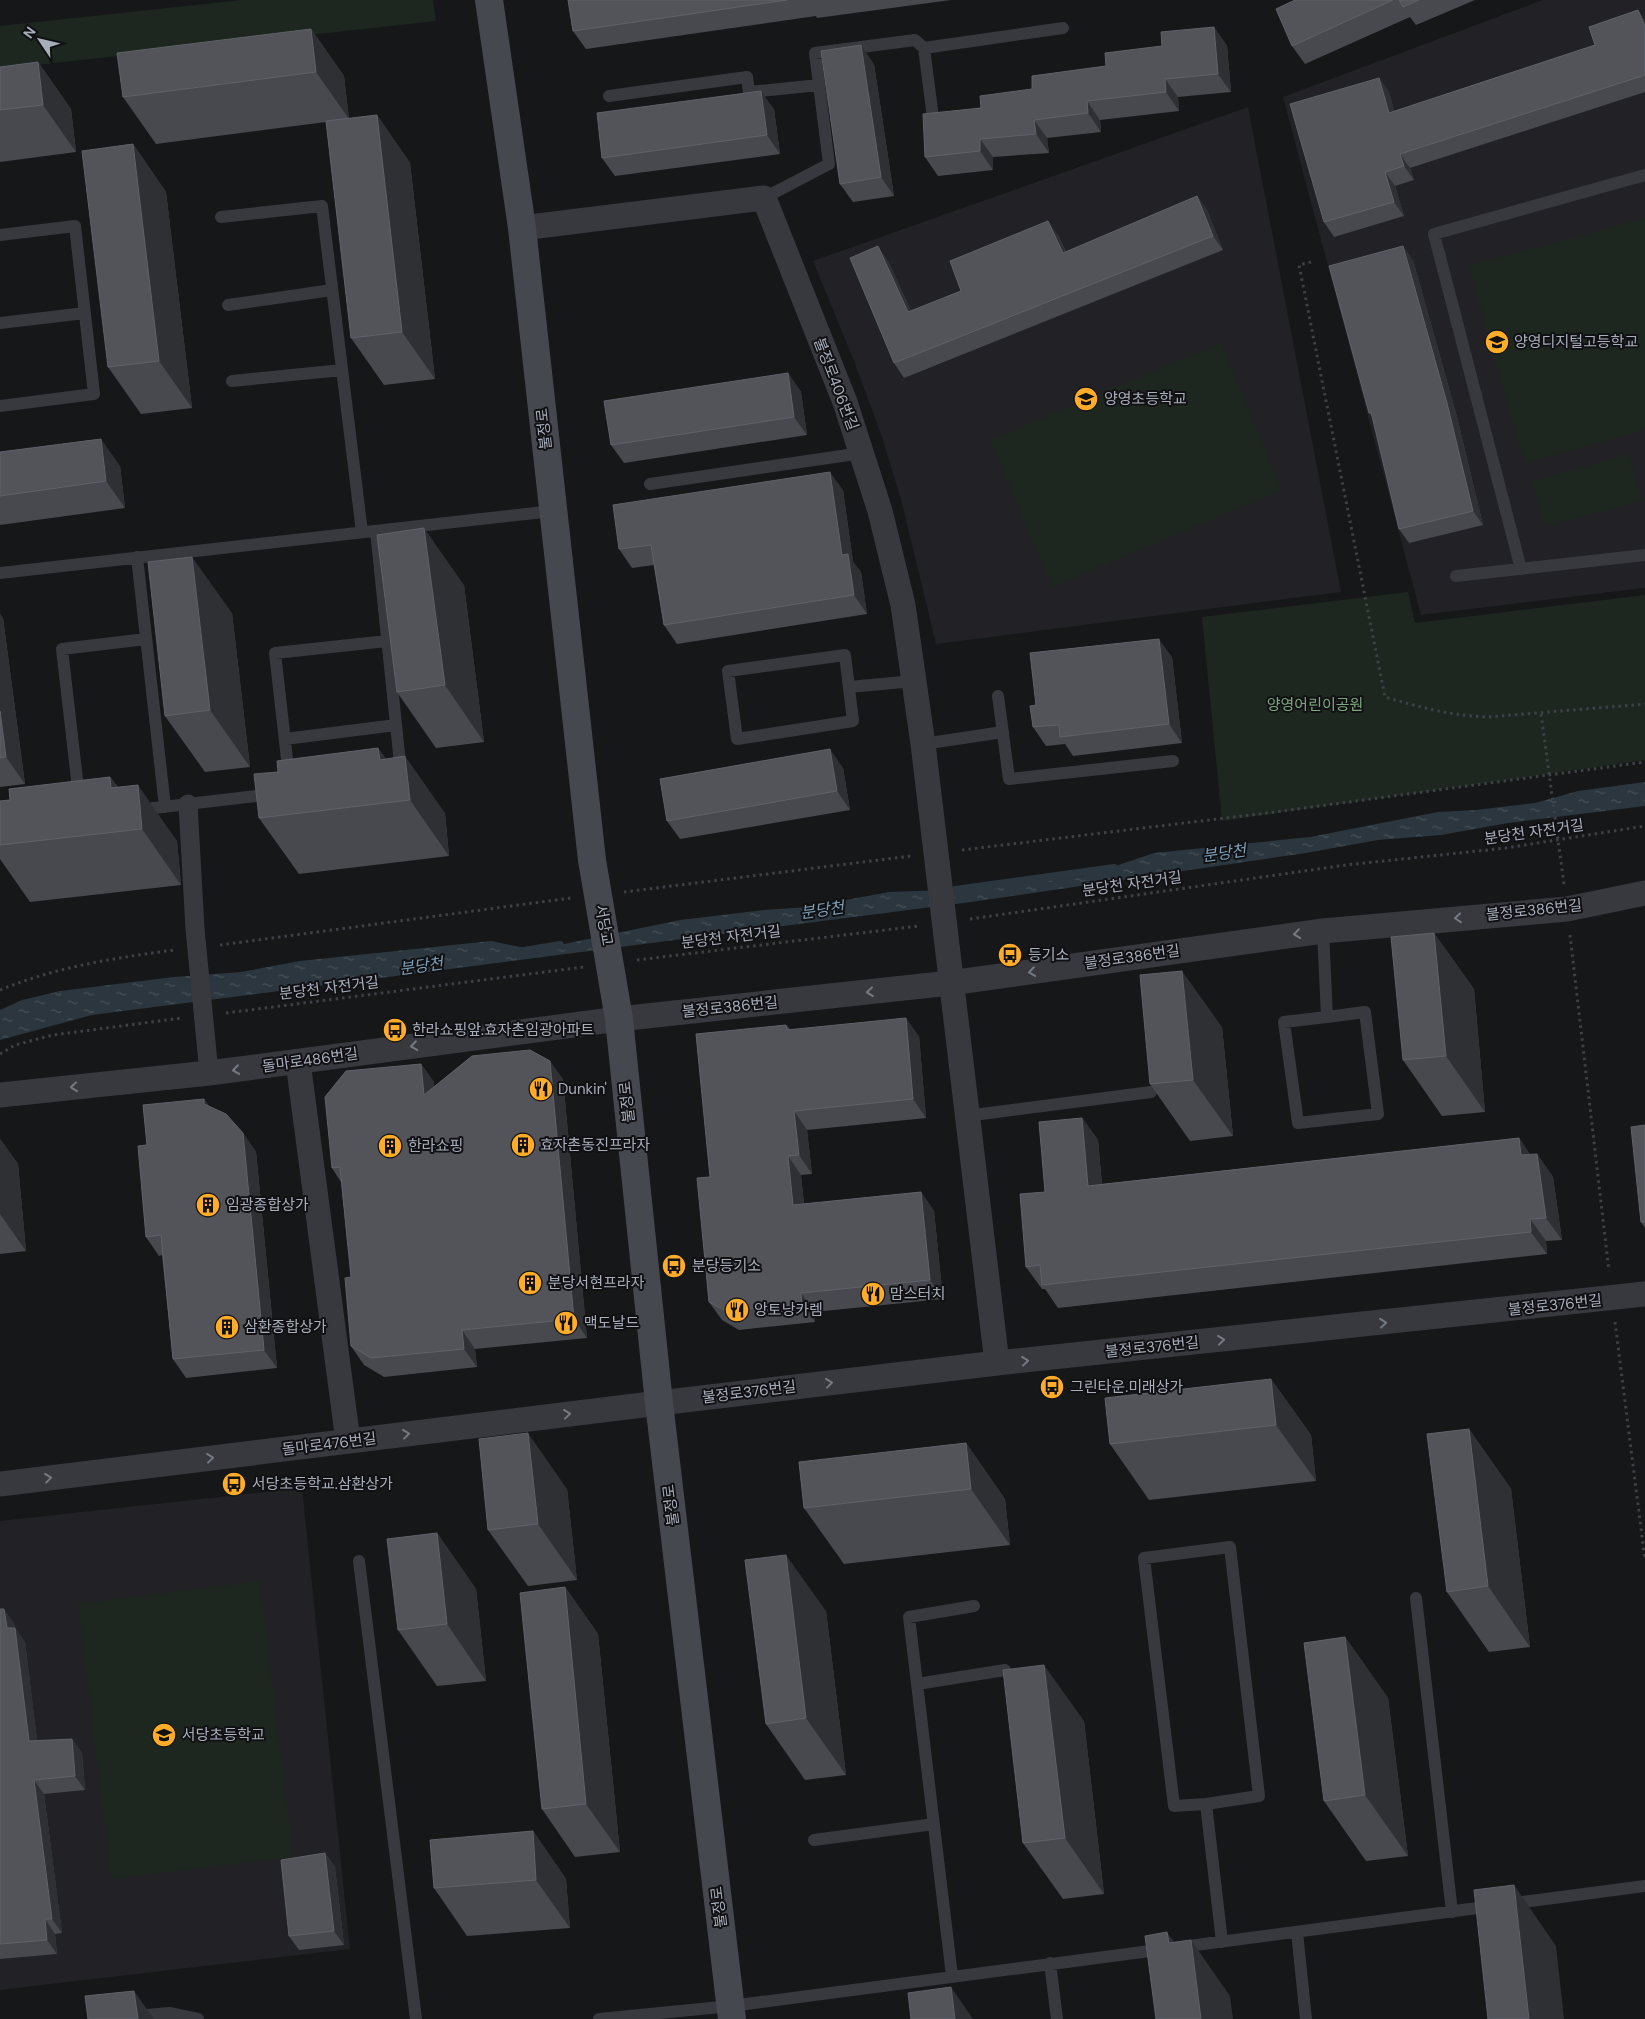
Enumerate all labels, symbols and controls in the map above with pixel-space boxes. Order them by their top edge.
north arrow [15,15,65,65]
text: N [19,23,40,42]
school or university icon: 양영디지털고등학교 [1484,329,1510,355]
place label: 양영디지털고등학교 [1514,332,1638,352]
street label: 불정로406번길 [809,335,863,433]
school or university icon: 양영초등학교 [1073,386,1099,412]
place label: 양영초등학교 [1104,389,1187,409]
street label: 불정로 [532,407,556,451]
park label: 양영어린이공원 [1267,695,1363,715]
street label: 분당천 자전거길 [1483,815,1585,849]
water label: 분당천 [1201,839,1250,866]
street label: 분당천 자전거길 [1081,867,1183,901]
street label: 불정로386번길 [1485,895,1583,925]
water label: 분당천 [799,896,848,923]
street label: 서당교 [591,903,617,947]
one-way arrow [1454,913,1462,924]
street label: 분당천 자전거길 [680,921,782,953]
one-way arrow [1292,929,1301,939]
street label: 불정로386번길 [1083,940,1181,974]
bus stop icon: 등기소 [997,942,1023,968]
place label: 등기소 [1028,945,1070,965]
water label: 분당천 [398,952,447,979]
one-way arrow [1027,966,1036,976]
street label: 분당천 자전거길 [278,972,380,1004]
one-way arrow [866,986,874,997]
street label: 불정로386번길 [681,992,779,1022]
bus stop icon: 한라쇼핑앞.효자촌임광아파트 [382,1017,408,1043]
place label: 한라쇼핑앞.효자촌임광아파트 [412,1020,595,1040]
one-way arrow [410,1041,418,1051]
street label: 돌마로486번길 [261,1043,359,1077]
one-way arrow [231,1064,239,1075]
restaurant icon: Dunkin' [528,1076,554,1102]
place label: Dunkin' [558,1079,607,1099]
street label: 불정로 [615,1080,639,1124]
one-way arrow [70,1082,78,1093]
building icon: 효자촌동진프라자 [510,1132,536,1158]
building icon: 한라쇼핑 [377,1133,403,1159]
place label: 효자촌동진프라자 [540,1135,651,1155]
place label: 한라쇼핑 [408,1136,463,1156]
building icon: 임광종합상가 [195,1192,221,1218]
place label: 임광종합상가 [226,1195,309,1215]
bus stop icon: 분당등기소 [661,1253,687,1279]
place label: 분당등기소 [692,1256,761,1276]
building icon: 분당서현프라자 [517,1270,543,1296]
place label: 분당서현프라자 [548,1273,645,1293]
restaurant icon: 맘스터치 [860,1281,886,1307]
place label: 맘스터치 [890,1284,945,1304]
street label: 불정로376번길 [1507,1290,1603,1320]
restaurant icon: 앙토낭카렘 [724,1297,750,1323]
place label: 앙토낭카렘 [754,1300,823,1320]
restaurant icon: 맥도날드 [553,1310,579,1336]
place label: 맥도날드 [584,1313,639,1333]
building icon: 삼환종합상가 [214,1314,240,1340]
place label: 삼환종합상가 [244,1317,327,1337]
one-way arrow [1379,1318,1387,1329]
street label: 불정로376번길 [1104,1332,1200,1362]
one-way arrow [1218,1335,1226,1346]
one-way arrow [1021,1355,1029,1366]
bus stop icon: 그린타운.미래상가 [1039,1374,1065,1400]
street label: 불정로376번길 [701,1376,797,1408]
place label: 그린타운.미래상가 [1070,1377,1184,1397]
one-way arrow [825,1378,833,1389]
one-way arrow [563,1409,571,1420]
street label: 돌마로476번길 [281,1428,377,1460]
one-way arrow [402,1429,410,1440]
one-way arrow [206,1453,214,1464]
bus stop icon: 서당초등학교.삼환상가 [221,1471,247,1497]
one-way arrow [45,1473,53,1484]
place label: 서당초등학교.삼환상가 [252,1474,393,1494]
street label: 불정로 [659,1483,683,1527]
school or university icon: 서당초등학교 [151,1722,177,1748]
place label: 서당초등학교 [182,1725,265,1745]
street label: 불정로 [707,1885,731,1929]

